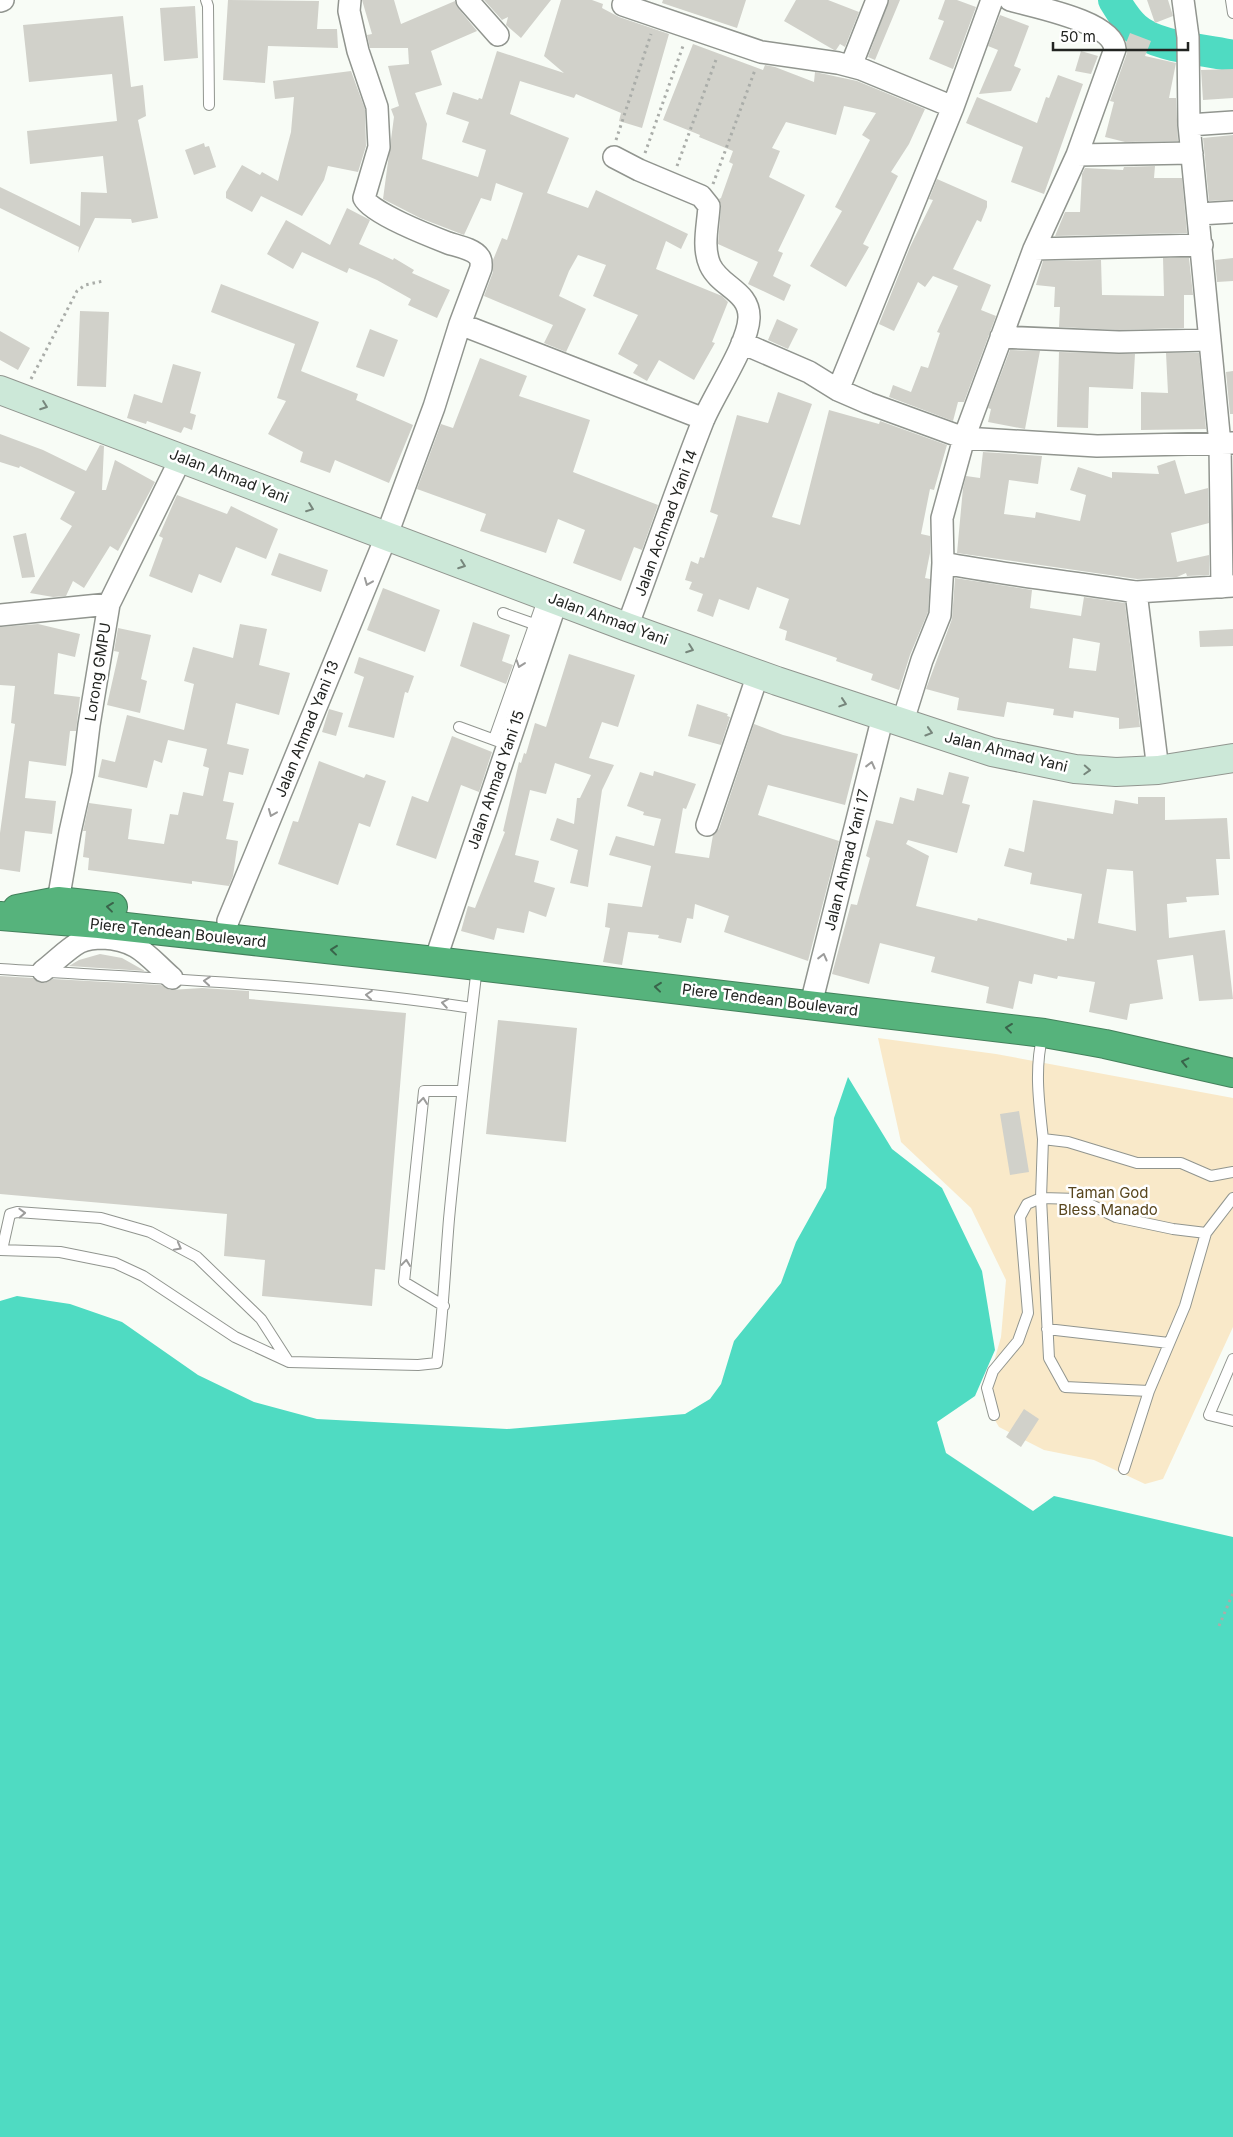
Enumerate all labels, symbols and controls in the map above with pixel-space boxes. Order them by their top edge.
scale bar [1053,20,1188,52]
text: 50 m [1060,27,1096,46]
one-way arrow [39,400,48,410]
street label: Jalan Ahmad Yani [167,444,292,507]
street label: Jalan Achmad Yani 14 [630,447,701,599]
one-way arrow [306,502,314,512]
one-way arrow [458,559,466,569]
one-way arrow [364,577,374,586]
street label: Jalan Ahmad Yani [546,588,671,649]
street label: Lorong GMPU [80,621,115,723]
one-way arrow [685,643,694,653]
street label: Jalan Ahmad Yani 13 [270,658,343,800]
one-way arrow [516,659,526,668]
one-way arrow [839,697,847,707]
street label: Jalan Ahmad Yani 15 [463,708,528,852]
one-way arrow [924,726,933,736]
street label: Jalan Ahmad Yani [943,727,1070,776]
one-way arrow [865,761,876,770]
one-way arrow [1083,764,1091,775]
street label: Jalan Ahmad Yani 17 [820,787,873,933]
one-way arrow [268,808,279,817]
one-way arrow [106,902,114,913]
street label: Piere Tendean Boulevard [89,914,267,951]
one-way arrow [330,945,338,956]
one-way arrow [817,953,828,962]
one-way arrow [203,976,211,987]
street label: Piere Tendean Boulevard [681,979,859,1020]
one-way arrow [654,982,662,993]
one-way arrow [365,990,373,1001]
one-way arrow [440,999,449,1009]
one-way arrow [1004,1023,1012,1034]
one-way arrow [1181,1057,1190,1068]
one-way arrow [417,1097,428,1105]
park label: Taman God Bless Manado [1058,1183,1158,1219]
one-way arrow [18,1208,26,1218]
one-way arrow [173,1241,182,1251]
one-way arrow [400,1258,411,1266]

